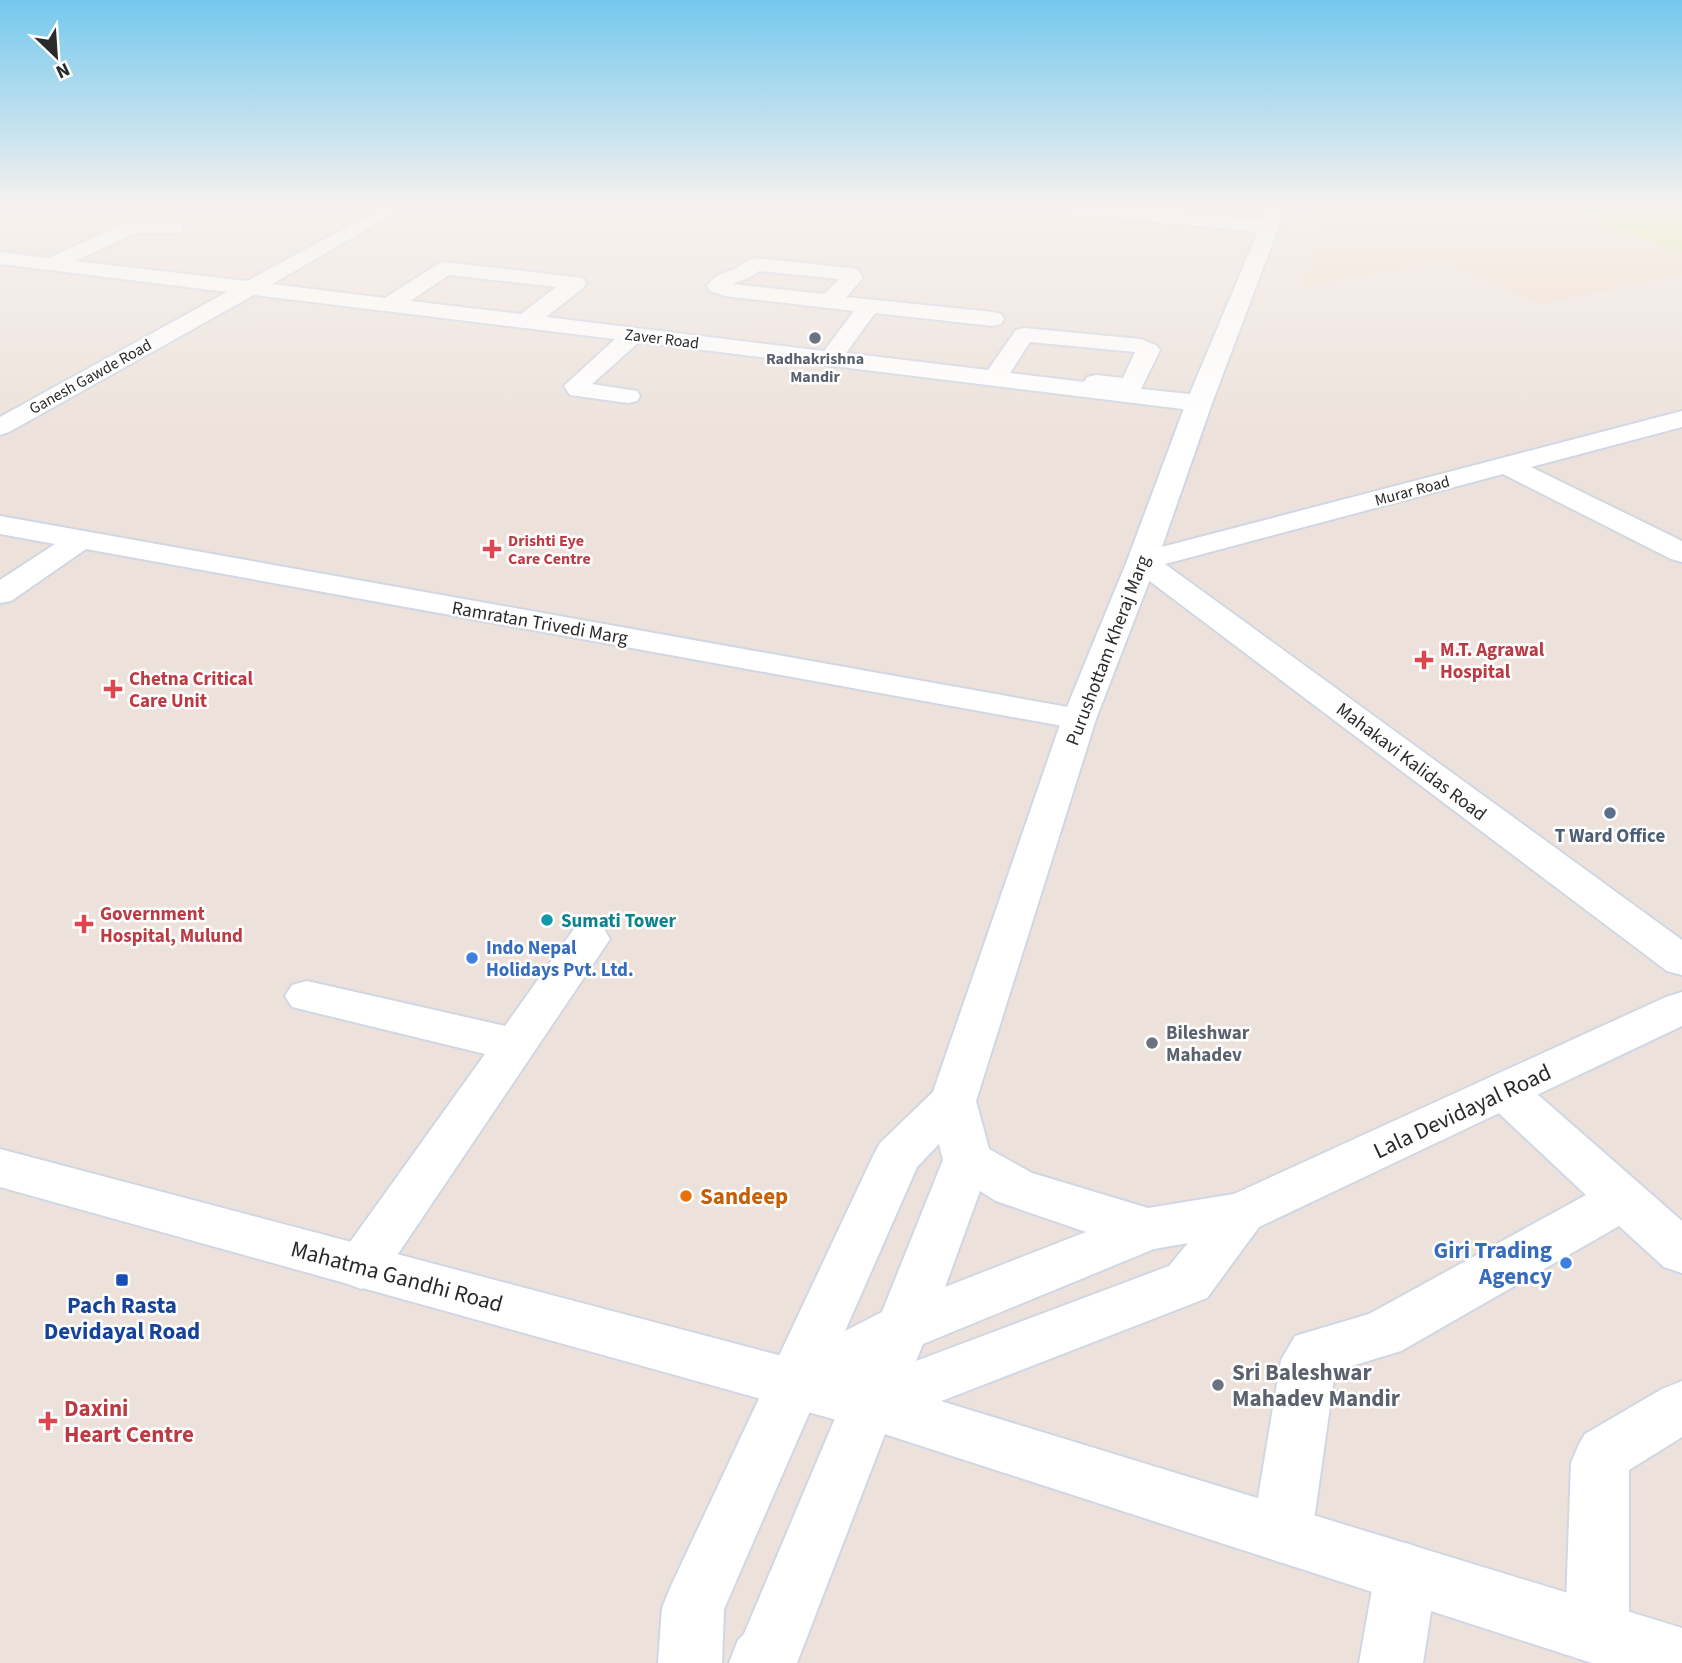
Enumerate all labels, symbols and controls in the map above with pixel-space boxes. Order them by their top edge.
north arrow [21,21,91,91]
text: N [51,55,74,85]
street label: Zaver Road [623,324,700,354]
marker: Radhakrishna Mandir [807,330,823,346]
street label: Ganesh Gawde Road [25,334,156,420]
place label: Radhakrishna Mandir [766,348,864,388]
street label: Murar Road [1372,470,1452,512]
place label: Drishti Eye Care Centre [508,530,591,570]
marker: Drishti Eye Care Centre [482,539,502,559]
street label: Purushottam Kheraj Marg [1060,551,1157,750]
street label: Ramratan Trivedi Marg [450,595,630,652]
place label: M.T. Agrawal Hospital [1440,637,1545,686]
marker: M.T. Agrawal Hospital [1414,650,1434,670]
place label: Chetna Critical Care Unit [129,666,254,715]
marker: Chetna Critical Care Unit [103,679,123,699]
street label: Mahakavi Kalidas Road [1330,697,1492,828]
marker: T Ward Office [1602,805,1618,821]
place label: T Ward Office [1555,823,1665,850]
place label: Government Hospital, Mulund [100,901,243,950]
place label: Sumati Tower [561,908,677,935]
marker: Sumati Tower [539,912,555,928]
marker: Government Hospital, Mulund [74,914,94,934]
place label: Indo Nepal Holidays Pvt. Ltd. [486,935,634,984]
marker: Indo Nepal Holidays Pvt. Ltd. [464,950,480,966]
place label: Bileshwar Mahadev [1166,1020,1250,1069]
marker: Bileshwar Mahadev [1144,1035,1160,1051]
street label: Lala Devidayal Road [1368,1056,1557,1167]
place label: Sandeep [700,1180,788,1213]
marker: Sandeep [678,1188,694,1204]
street label: Mahatma Gandhi Road [287,1232,507,1321]
place label: Giri Trading Agency [1433,1234,1552,1293]
marker: Giri Trading Agency [1558,1255,1574,1271]
marker: Pach Rasta Devidayal Road [114,1272,130,1288]
place label: Pach Rasta Devidayal Road [44,1289,200,1348]
place label: Sri Baleshwar Mahadev Mandir [1232,1356,1401,1415]
marker: Sri Baleshwar Mahadev Mandir [1210,1377,1226,1393]
place label: Daxini Heart Centre [64,1392,194,1451]
marker: Daxini Heart Centre [38,1411,58,1431]

